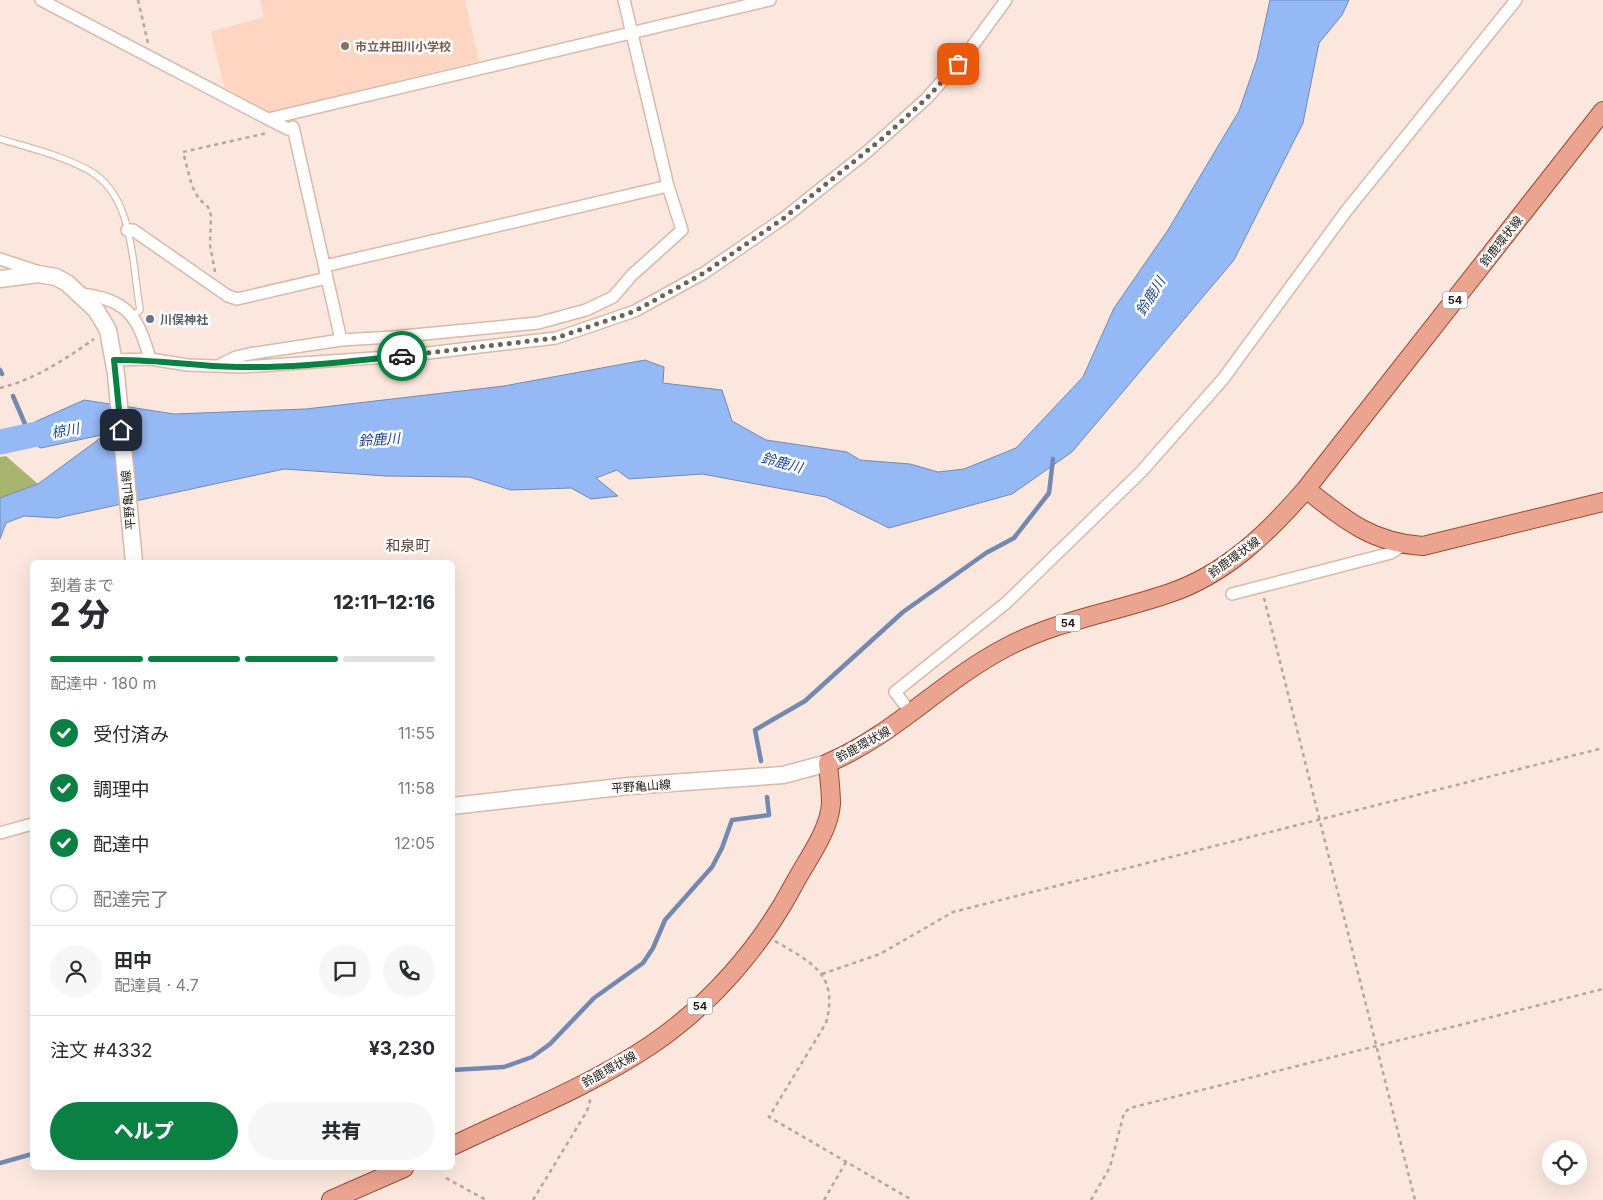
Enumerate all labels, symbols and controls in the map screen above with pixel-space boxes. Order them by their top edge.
place label: 市立井田川小学校 [355,39,451,54]
marker: 市立井田川小学校 [339,40,351,52]
pin [937,43,979,85]
icon: bag [944,50,972,78]
street label: 鈴鹿環状線 [1477,213,1525,269]
water label: 鈴鹿川 [1132,272,1169,318]
road number: 54 [1442,292,1468,308]
place label: 川俣神社 [160,312,208,327]
marker: 川俣神社 [144,313,156,325]
courier [377,331,427,381]
icon: car [388,342,416,370]
pin [100,409,142,451]
icon: home [107,416,135,444]
water label: 椋川 [50,419,82,441]
water label: 鈴鹿川 [357,429,403,449]
water label: 鈴鹿川 [760,448,806,476]
street label: 平野亀山線 [118,469,138,531]
street label: 鈴鹿環状線 [1205,533,1263,581]
district label: 和泉町 [385,536,431,555]
text: 到着まで [50,575,114,595]
text: 12:11–12:16 [333,591,435,614]
text: 2 分 [50,595,109,634]
road number: 54 [1056,614,1080,632]
text: 配達中 · 180 m [50,673,157,693]
icon: check [50,719,78,747]
text: 受付済み [93,723,169,746]
text: 11:55 [398,723,435,743]
street label: 鈴鹿環状線 [833,723,893,765]
icon: check [50,774,78,802]
street label: 平野亀山線 [611,776,671,796]
text: 調理中 [93,778,150,801]
text: 11:58 [398,778,435,798]
icon: check [50,829,78,857]
text: 配達中 [93,833,150,856]
text: 12:05 [394,833,435,853]
text: 配達完了 [93,888,169,911]
button: person [50,945,102,997]
button: chat [319,945,371,997]
button: phone [383,945,435,997]
text: 田中 [114,949,152,972]
text: 配達員 · 4.7 [114,975,199,995]
road number: 54 [688,998,712,1014]
text: ¥3,230 [369,1037,435,1060]
text: 注文 #4332 [50,1039,153,1062]
street label: 鈴鹿環状線 [579,1048,639,1090]
button: ヘルプ [50,1102,238,1160]
button: 共有 [248,1102,435,1160]
map controls [1542,1140,1587,1185]
button: locate [1542,1140,1587,1185]

